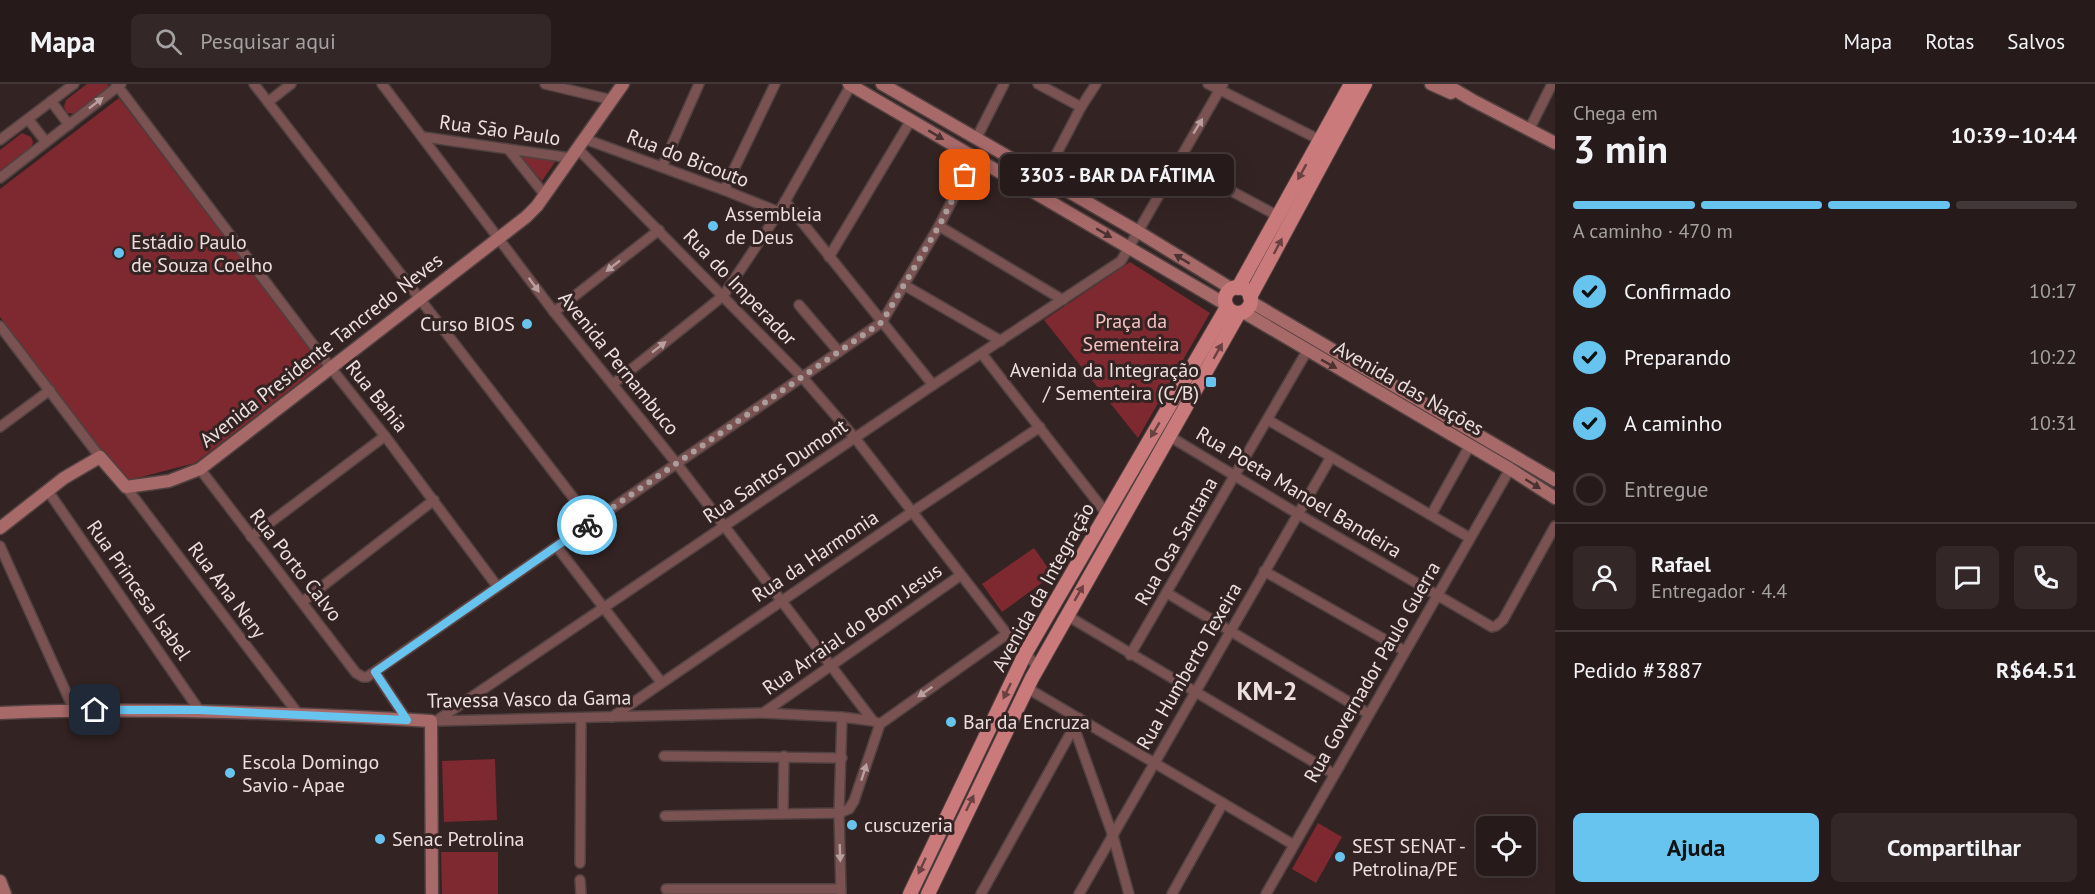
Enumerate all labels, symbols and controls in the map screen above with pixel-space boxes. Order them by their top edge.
search box [131,14,551,68]
text: Mapa [30,23,95,60]
icon: search [152,25,185,58]
text: Pesquisar aqui [200,27,336,55]
text: Mapa [1843,28,1892,55]
text: Rotas [1925,28,1974,55]
text: Salvos [2007,28,2065,55]
one-way arrow [88,97,104,110]
text: Chega em [1573,100,1658,126]
street label: Rua São Paulo [438,109,562,151]
one-way arrow [1193,117,1203,134]
text: 10:39–10:44 [1951,121,2077,149]
street label: Rua do Bicouto [623,123,753,193]
text: 3 min [1573,123,1668,174]
one-way arrow [928,130,945,140]
pin [939,149,990,200]
callout: 3303 - BAR DA FÁTIMA [1001,154,1235,196]
icon: bag [948,158,981,191]
text: 3303 - BAR DA FÁTIMA [1019,162,1215,188]
one-way arrow [1297,164,1307,181]
place label: Assembleia de Deus [725,201,822,250]
text: A caminho · 470 m [1573,218,1733,244]
marker: Assembleia de Deus [706,219,720,233]
street label: Rua do Imperador [678,223,802,351]
one-way arrow [1096,228,1113,238]
place label: Estádio Paulo de Souza Coelho [131,229,273,278]
one-way arrow [1273,237,1283,254]
marker: Estádio Paulo de Souza Coelho [112,246,126,260]
street label: Avenida Presidente Tancredo Neves [194,247,448,453]
one-way arrow [1174,253,1190,264]
one-way arrow [605,259,621,272]
icon: check [1573,275,1606,308]
one-way arrow [528,276,540,292]
text: Confirmado [1624,277,1731,305]
text: 10:17 [2029,278,2077,304]
street label: Avenida Pernambuco [553,286,685,440]
park label: Praça da Sementeira [1083,308,1179,357]
place label: Curso BIOS [420,311,515,337]
marker: Curso BIOS [520,317,534,331]
street label: Avenida das Nações [1329,335,1489,441]
one-way arrow [651,341,667,354]
icon: check [1573,341,1606,374]
one-way arrow [1213,342,1223,359]
text: Preparando [1624,343,1731,371]
text: 10:22 [2029,344,2077,370]
street label: Rua Bahia [340,355,414,437]
place label: Avenida da Integração / Sementeira (C/B) [1010,357,1199,406]
one-way arrow [1321,359,1338,369]
marker: Avenida da Integração / Sementeira (C/B) [1204,375,1218,389]
icon: check [1573,407,1606,440]
text: A caminho [1624,409,1722,437]
text: 10:31 [2029,410,2077,436]
street label: Rua Santos Dumont [698,413,852,529]
street label: Rua Poeta Manoel Bandeira [1191,420,1407,564]
one-way arrow [1150,422,1161,438]
street label: Rua Osa Santana [1129,472,1223,610]
text: Entregue [1624,475,1709,503]
one-way arrow [1525,478,1541,489]
courier [557,495,617,555]
street label: Avenida da Integração [986,498,1100,676]
street label: Rua Porto Calvo [244,503,348,627]
street label: Rua da Harmonia [747,504,883,608]
icon: bike [571,509,604,542]
street label: Rua Princesa Isabel [81,515,197,665]
street label: Rua Ana Nery [182,536,272,644]
button: person [1573,546,1636,609]
button: chat [1936,546,1999,609]
button: phone [2014,546,2077,609]
text: Rafael [1651,550,1711,578]
street label: Rua Arraial do Bom Jesus [757,557,947,701]
street label: Rua Governador Paulo Guerra [1298,557,1446,787]
street label: Rua Humberto Texeira [1131,578,1247,754]
text: Entregador · 4.4 [1651,578,1787,604]
one-way arrow [1074,584,1084,601]
text: Pedido #3887 [1573,656,1703,684]
text: R$64.51 [1996,656,2077,684]
district label: KM-2 [1236,674,1298,707]
one-way arrow [1002,683,1012,700]
pin [69,684,120,735]
street label: Travessa Vasco da Gama [427,684,631,714]
one-way arrow [918,686,934,698]
icon: home [78,693,111,726]
place label: Bar da Encruza [963,709,1090,735]
marker: Bar da Encruza [944,715,958,729]
place label: Escola Domingo Savio - Apae [242,749,379,798]
one-way arrow [860,763,869,781]
marker: Escola Domingo Savio - Apae [223,766,237,780]
one-way arrow [966,795,975,812]
place label: cuscuzeria [864,812,953,838]
button: Ajuda [1573,813,1819,882]
button: Compartilhar [1831,813,2077,882]
map controls [1476,816,1536,876]
button: locate [1476,816,1536,876]
marker: cuscuzeria [845,818,859,832]
place label: Senac Petrolina [392,826,525,852]
marker: Senac Petrolina [373,832,387,846]
place label: SEST SENAT - Petrolina/PE [1352,833,1466,882]
one-way arrow [836,844,845,863]
marker: SEST SENAT - Petrolina/PE [1333,850,1347,864]
one-way arrow [917,858,926,875]

